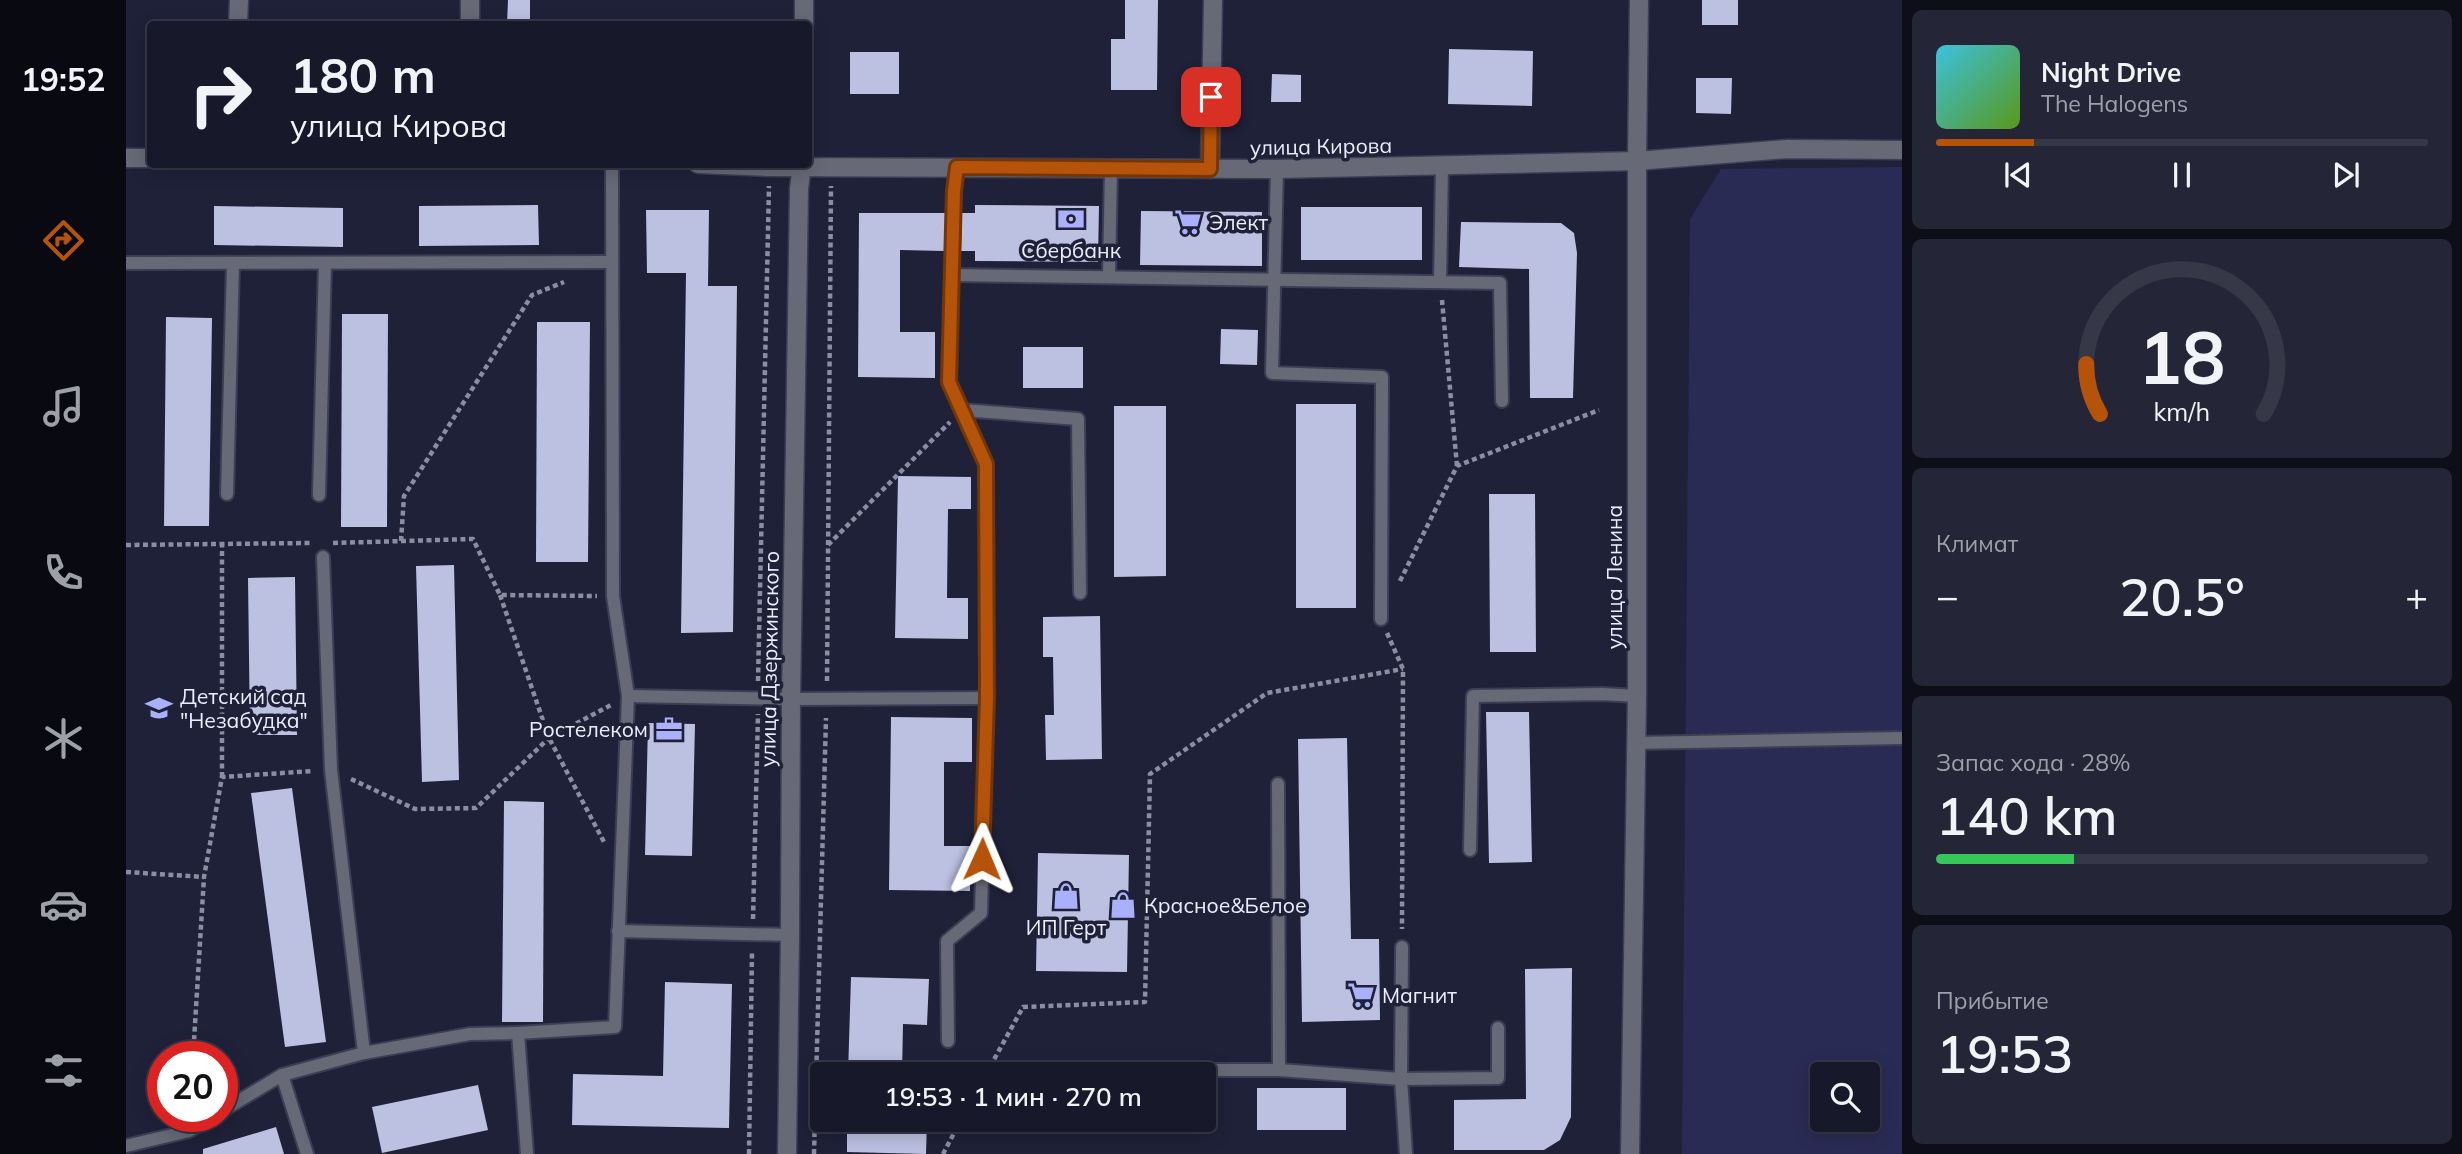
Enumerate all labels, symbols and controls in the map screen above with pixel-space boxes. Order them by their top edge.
text: 180 m [290,44,436,105]
icon: right [175,49,266,140]
text: Night Drive [2041,56,2181,89]
text: 19:52 [21,59,105,99]
pin [1181,67,1241,127]
icon: arrive [1192,78,1230,116]
text: The Halogens [2041,89,2188,118]
text: улица Кирова [290,105,507,145]
street label: улица Кирова [1250,132,1392,160]
icon: previous [1999,156,2037,194]
icon: pause [2163,156,2201,194]
icon: next [2327,156,2365,194]
bank icon: Сбербанк [1056,204,1086,234]
supermarket icon: Элект [1173,207,1203,237]
place label: Элект [1209,209,1269,235]
icon: directions [39,216,88,265]
place label: Сбербанк [1021,237,1122,263]
text: 18 [2138,312,2226,403]
icon: music [39,382,88,431]
text: km/h [2154,396,2210,427]
street label: улица Ленина [1601,505,1627,649]
text: Климат [1936,529,2018,558]
icon: phone [39,548,88,597]
street label: улица Дзержинского [754,551,784,767]
text: 20.5° [2119,564,2245,629]
text: − [1936,572,1959,620]
text: + [2405,572,2428,620]
place label: Детский сад "Незабудка" [180,683,308,733]
school or university icon: Детский сад "Незабудка" [144,693,174,723]
icon: climate [39,714,88,763]
office icon: Ростелеком [654,714,684,744]
place label: Ростелеком [529,716,648,742]
text: Запас хода · 28% [1936,748,2131,777]
text: 140 km [1936,783,2117,848]
position arrow [945,822,1019,896]
icon: car [39,880,88,929]
shop icon: ИП Герт [1051,881,1081,911]
shop icon: Красное&Белое [1108,890,1138,920]
place label: Красное&Белое [1144,892,1307,918]
place label: ИП Герт [1026,914,1107,940]
supermarket icon: Магнит [1346,980,1376,1010]
place label: Магнит [1382,982,1457,1008]
text: Прибытие [1936,986,2049,1015]
text: 19:53 [1936,1021,2073,1086]
speed limit sign: 20 [147,1041,238,1132]
icon: filters [39,1046,88,1095]
map controls [1810,1062,1880,1132]
button: search [1810,1062,1880,1132]
text: 19:53 · 1 мин · 270 m [884,1080,1142,1113]

